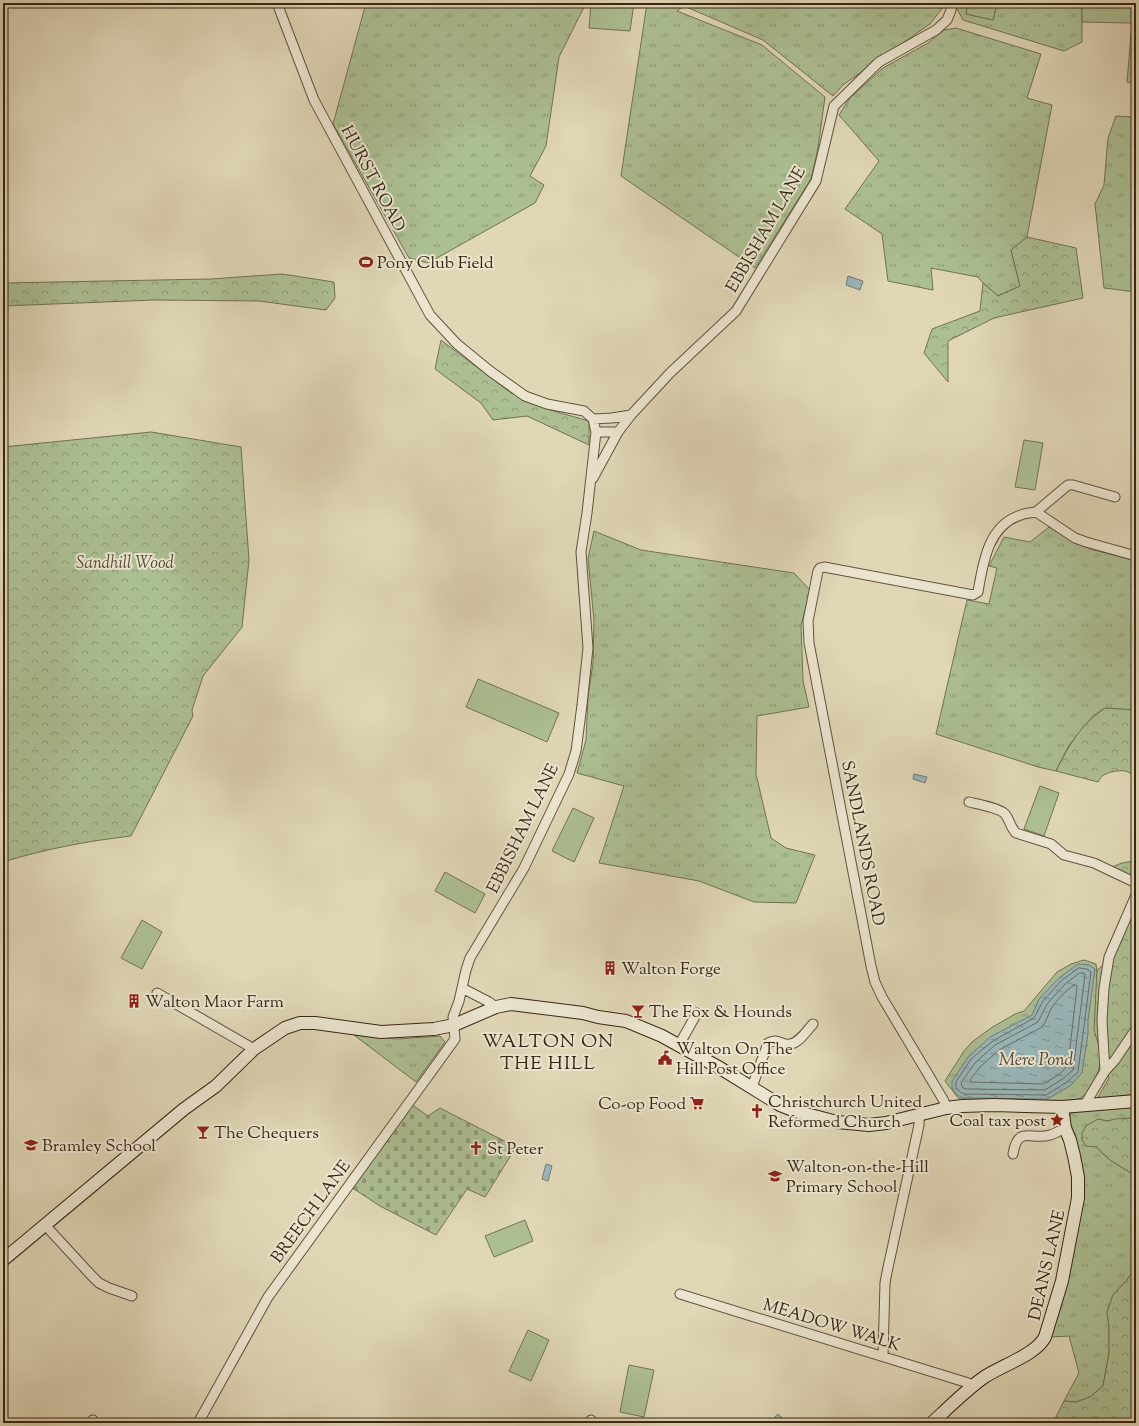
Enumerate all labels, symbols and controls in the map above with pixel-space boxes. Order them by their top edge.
street label: HURST ROAD [334,121,410,236]
street label: EBBISHAM LANE [721,163,813,297]
place label: Pony Club Field [377,252,494,276]
sports icon: Pony Club Field [358,254,374,270]
park label: Sandhill Wood [76,552,174,576]
street label: SANDLANDS ROAD [834,759,890,928]
street label: EBBISHAM LANE [482,760,566,898]
place label: Walton Forge [621,958,721,982]
building icon: Walton Forge [602,960,618,976]
place label: Walton Maor Farm [145,991,284,1015]
building icon: Walton Maor Farm [126,993,142,1009]
place label: The Fox & Hounds [649,1001,792,1025]
bar icon: The Fox & Hounds [630,1003,646,1019]
district label: WALTON ON THE HILL [482,1029,614,1078]
place label: Walton On The Hill Post Office [676,1038,793,1082]
water label: Mere Pond [998,1048,1074,1074]
public building icon: Walton On The Hill Post Office [657,1050,673,1066]
place label: Christchurch United Reformed Church [768,1091,922,1135]
place label: Co-op Food [598,1093,686,1117]
supermarket icon: Co-op Food [689,1095,705,1111]
church icon: Christchurch United Reformed Church [749,1103,765,1119]
place label: Coal tax post [949,1110,1046,1134]
place icon: Coal tax post [1049,1112,1065,1128]
place label: The Chequers [214,1122,319,1146]
bar icon: The Chequers [195,1124,211,1140]
place label: Bramley School [42,1135,156,1159]
school or university icon: Bramley School [23,1137,39,1153]
place label: St Peter [487,1138,544,1162]
church icon: St Peter [468,1140,484,1156]
street label: BREECH LANE [266,1156,357,1269]
place label: Walton-on-the-Hill Primary School [786,1156,929,1200]
school or university icon: Walton-on-the-Hill Primary School [767,1168,783,1184]
street label: DEANS LANE [1024,1208,1072,1323]
street label: MEADOW WALK [760,1294,903,1358]

